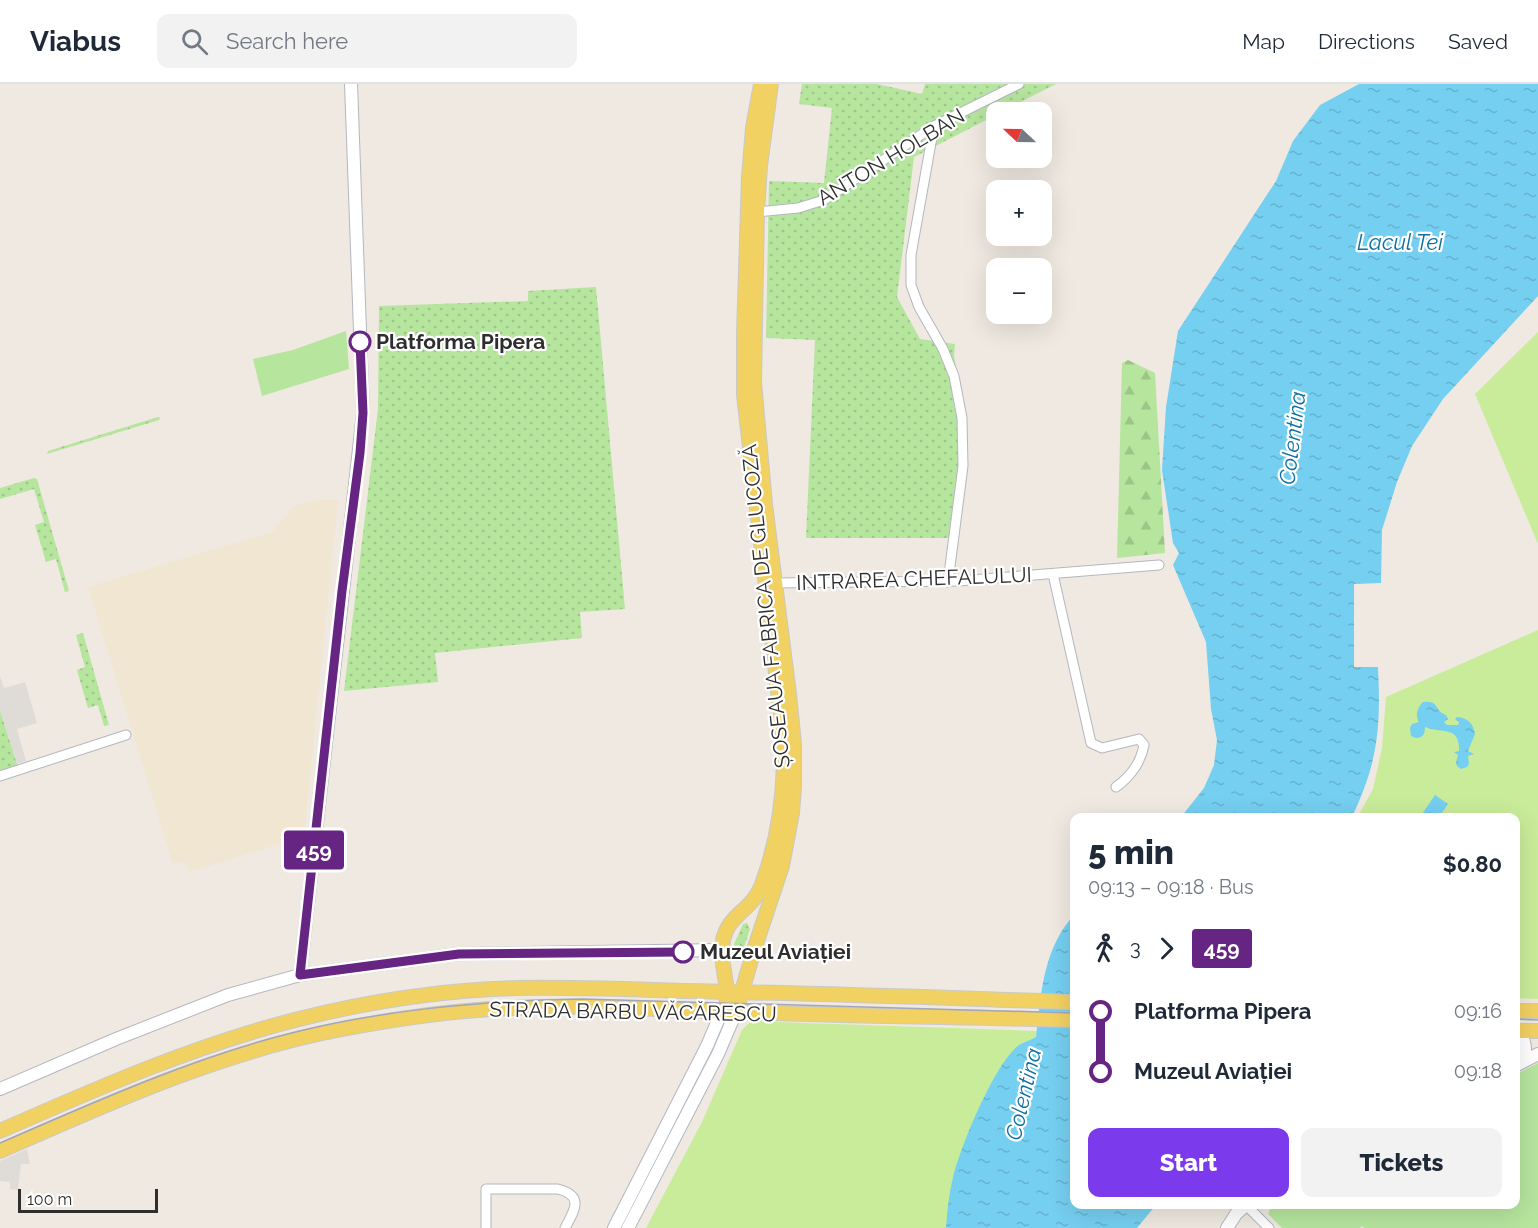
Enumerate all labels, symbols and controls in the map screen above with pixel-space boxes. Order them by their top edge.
search box [157,14,577,68]
text: Viabus [30,25,121,58]
icon: search [178,25,211,58]
text: Search here [226,28,348,54]
text: Map [1242,29,1285,54]
text: Directions [1318,29,1415,54]
text: Saved [1448,29,1508,54]
north arrow [986,102,1052,168]
map controls [986,102,1052,324]
street label: ANTON HOLBAN [812,103,969,210]
button: + [986,180,1052,246]
water label: Lacul Tei [1357,229,1444,255]
button: − [986,258,1052,324]
place label: Platforma Pipera [376,329,545,354]
marker: Platforma Pipera [349,331,371,353]
water label: Colentina [1273,390,1311,486]
street label: ȘOSEAUA FABRICA DE GLUCOZĂ [736,443,795,769]
street label: INTRAREA CHEFALULUI [796,562,1032,595]
line badge: 459 [280,830,348,870]
text: 5 min [1088,833,1174,872]
text: 459 [296,838,332,863]
text: $0.80 [1443,851,1502,877]
text: 09:13 – 09:18 · Bus [1088,875,1254,899]
icon: walk [1088,932,1121,965]
icon: forward [1150,932,1183,965]
text: 3 [1130,936,1141,960]
text: 459 [1204,936,1240,961]
place label: Muzeul Aviației [700,939,851,964]
marker: Muzeul Aviației [672,941,694,963]
street label: STRADA BARBU VĂCĂRESCU [489,996,777,1027]
text: Platforma Pipera [1134,998,1311,1024]
text: 09:16 [1454,999,1502,1023]
water label: Colentina [1000,1045,1046,1143]
text: Muzeul Aviației [1134,1058,1292,1084]
text: 09:18 [1454,1059,1502,1083]
button: Start [1088,1128,1289,1197]
button: Tickets [1301,1128,1502,1197]
scale bar [18,1186,158,1214]
text: 100 m [27,1190,72,1209]

